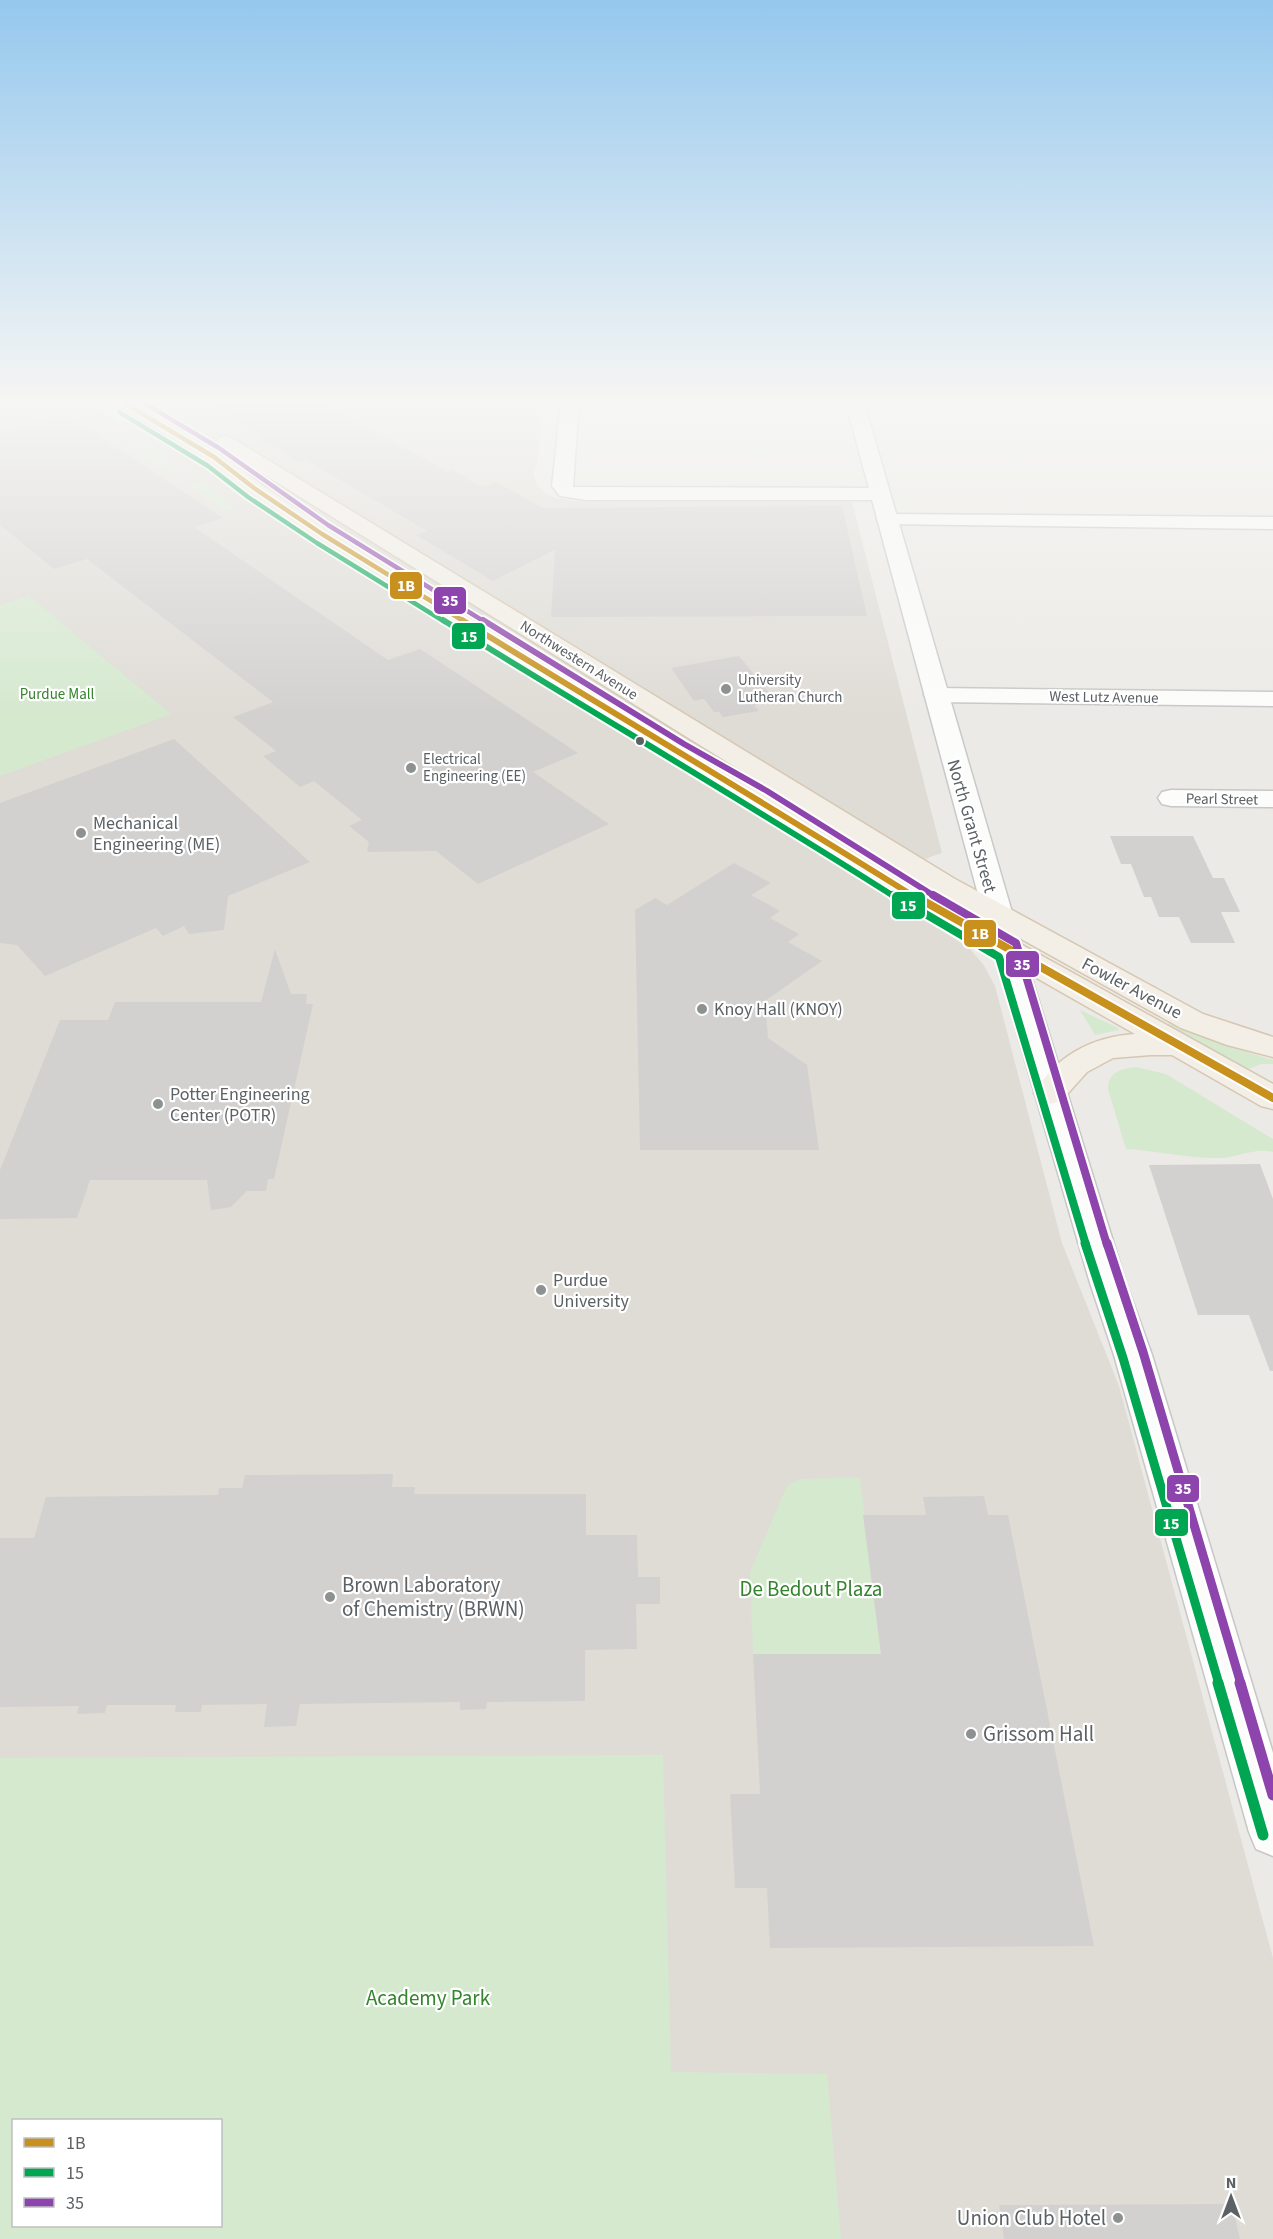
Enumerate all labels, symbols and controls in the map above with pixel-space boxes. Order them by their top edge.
line badge: 1B [389,571,423,600]
text: 1B [397,575,415,597]
line badge: 35 [433,586,467,615]
text: 35 [442,590,458,612]
street label: Northwestern Avenue [516,616,642,705]
line badge: 15 [451,622,486,650]
text: 15 [461,626,477,648]
place label: University Lutheran Church [738,670,843,708]
marker: University Lutheran Church [719,682,733,696]
park label: Purdue Mall [20,684,95,705]
street label: West Lutz Avenue [1049,686,1159,709]
unlabelled marker [634,735,646,747]
place label: Electrical Engineering (EE) [423,749,526,787]
street label: North Grant Street [941,756,1003,896]
marker: Electrical Engineering (EE) [404,761,418,775]
street label: Pearl Street [1186,788,1258,811]
place label: Mechanical Engineering (ME) [93,811,220,857]
marker: Mechanical Engineering (ME) [74,826,88,840]
line badge: 15 [891,891,926,920]
text: 15 [900,895,916,917]
line badge: 1B [963,919,997,948]
text: 1B [971,923,989,945]
line badge: 35 [1005,950,1040,978]
street label: Fowler Avenue [1077,952,1186,1025]
text: 35 [1014,954,1030,976]
place label: Knoy Hall (KNOY) [714,997,843,1022]
marker: Knoy Hall (KNOY) [695,1002,709,1016]
place label: Potter Engineering Center (POTR) [170,1082,310,1128]
marker: Potter Engineering Center (POTR) [151,1097,165,1111]
place label: Purdue University [553,1268,629,1314]
marker: Purdue University [534,1283,548,1297]
line badge: 35 [1166,1474,1200,1503]
text: 35 [1175,1478,1191,1500]
line badge: 15 [1154,1508,1189,1537]
text: 15 [1163,1513,1179,1535]
place label: Brown Laboratory of Chemistry (BRWN) [342,1570,525,1624]
park label: De Bedout Plaza [740,1574,882,1604]
marker: Brown Laboratory of Chemistry (BRWN) [323,1590,337,1604]
place label: Grissom Hall [983,1719,1094,1749]
marker: Grissom Hall [964,1727,978,1741]
park label: Academy Park [366,1983,491,2013]
legend [12,2119,222,2227]
text: 1B [66,2131,86,2156]
text: 15 [66,2161,84,2186]
north arrow [1201,2167,1261,2227]
text: N [1226,2172,1236,2194]
text: 35 [66,2191,84,2216]
place label: Union Club Hotel [957,2203,1106,2233]
marker: Union Club Hotel [1111,2211,1125,2225]

